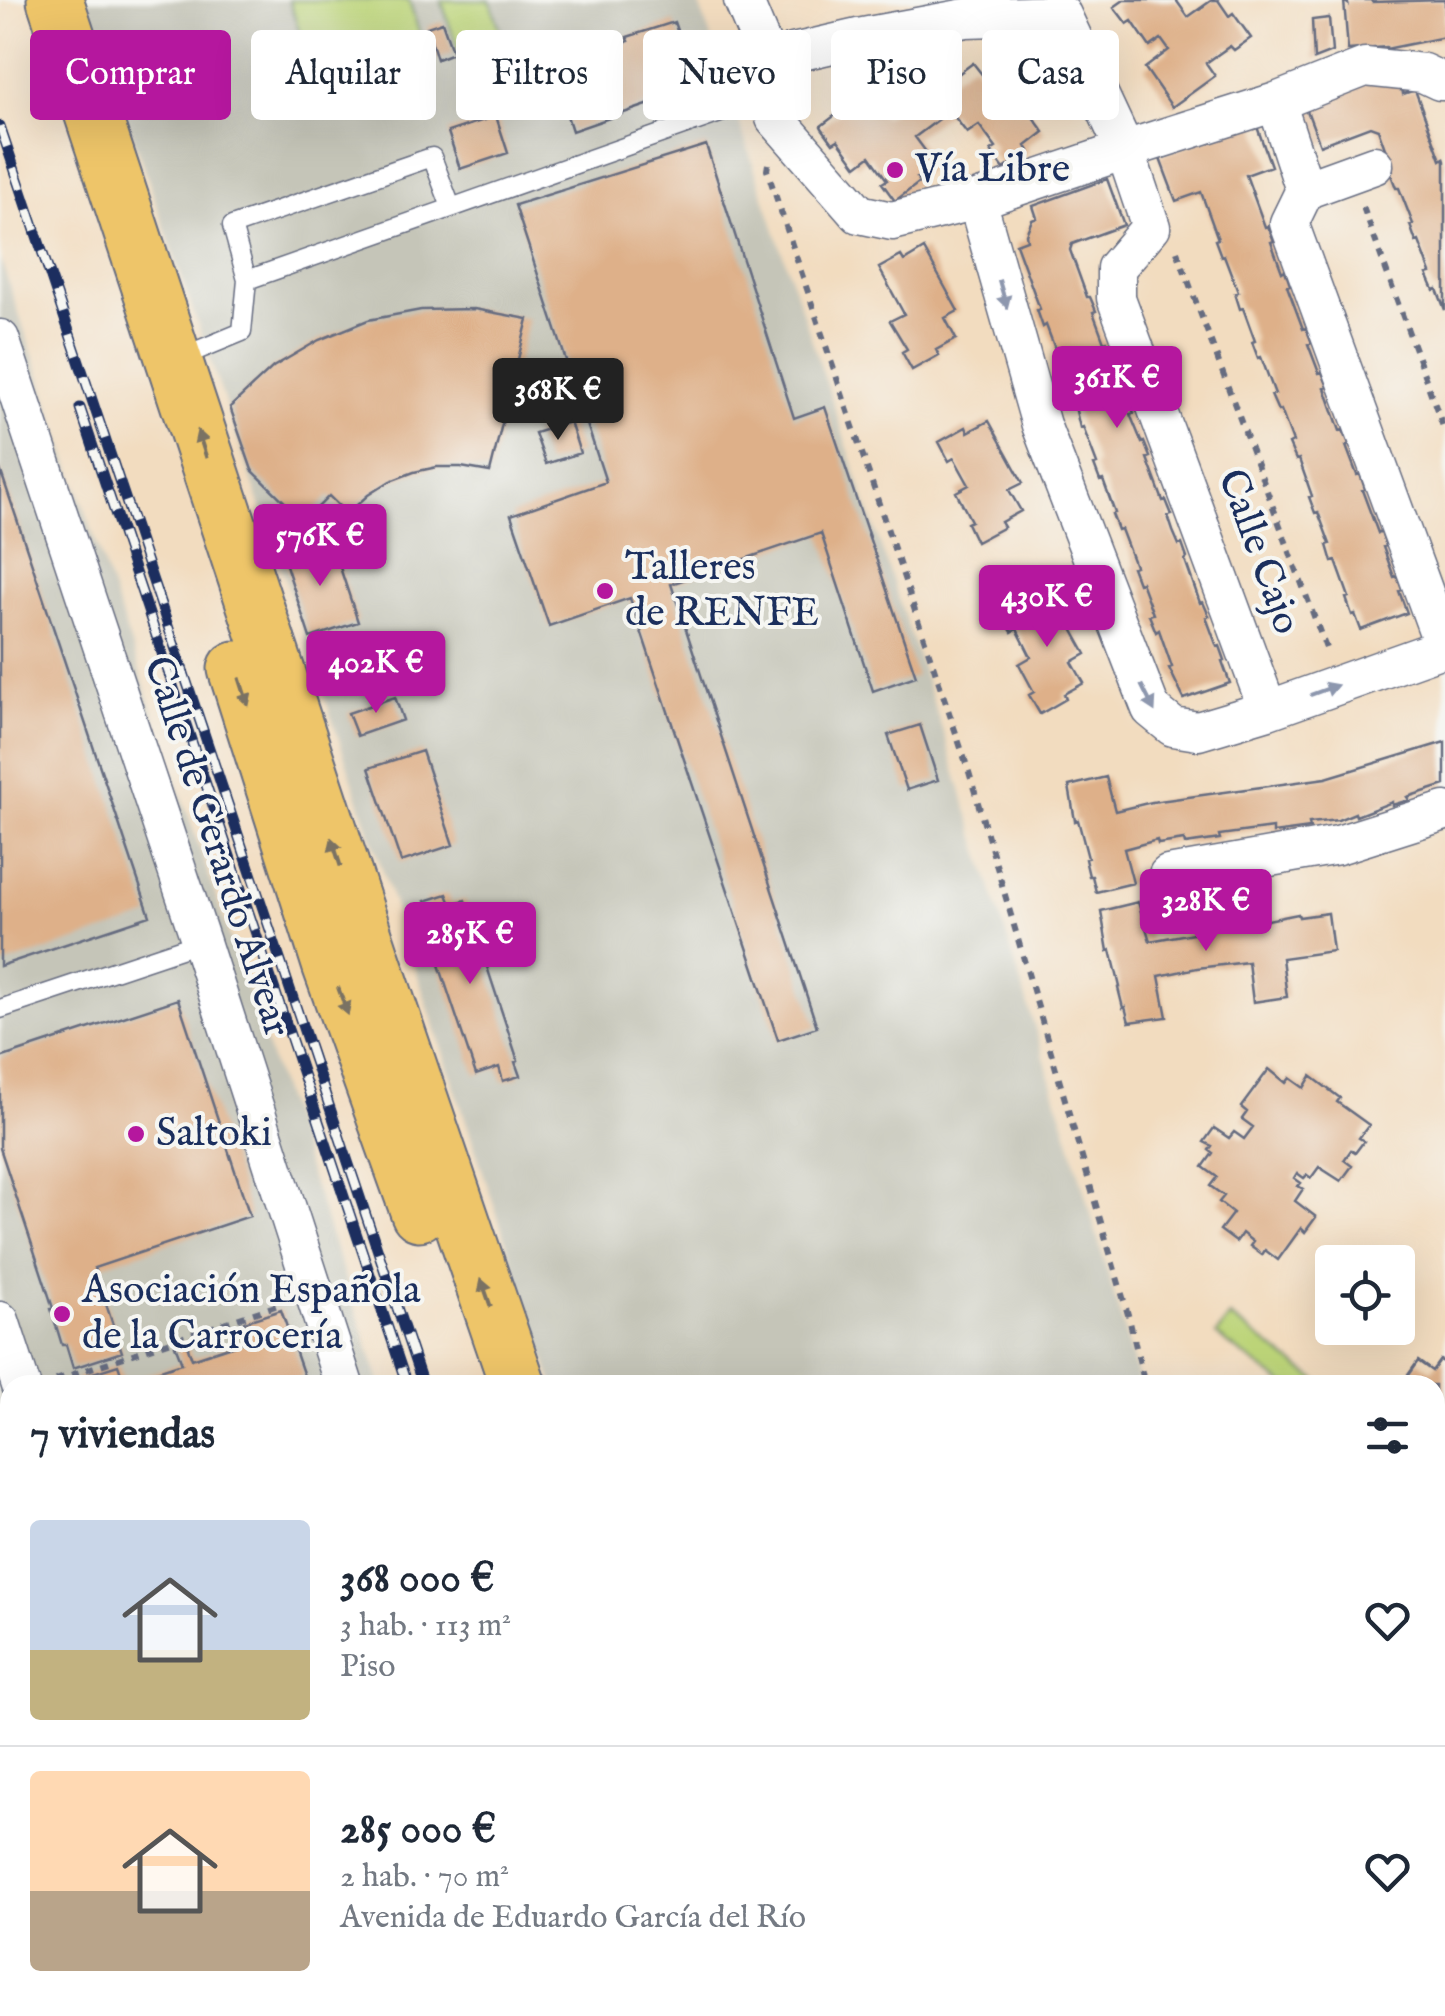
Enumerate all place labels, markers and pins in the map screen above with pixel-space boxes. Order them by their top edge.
place label: Vía Libre [914,145,1070,196]
marker: Vía Libre [884,159,906,181]
pin: 361K € [1036,346,1198,431]
pin: 368K € [477,358,639,443]
pin: 576K € [239,504,401,589]
place label: Talleres de RENFE [625,543,819,640]
pin: 430K € [966,565,1128,650]
marker: Talleres de RENFE [594,580,616,602]
pin: 402K € [295,631,457,716]
pin: 328K € [1125,869,1287,954]
pin: 285K € [389,902,551,987]
place label: Saltoki [156,1109,272,1160]
marker: Saltoki [125,1123,147,1145]
place label: Asociación Española de la Carrocería [81,1266,421,1363]
marker: Asociación Española de la Carrocería [51,1303,73,1325]

